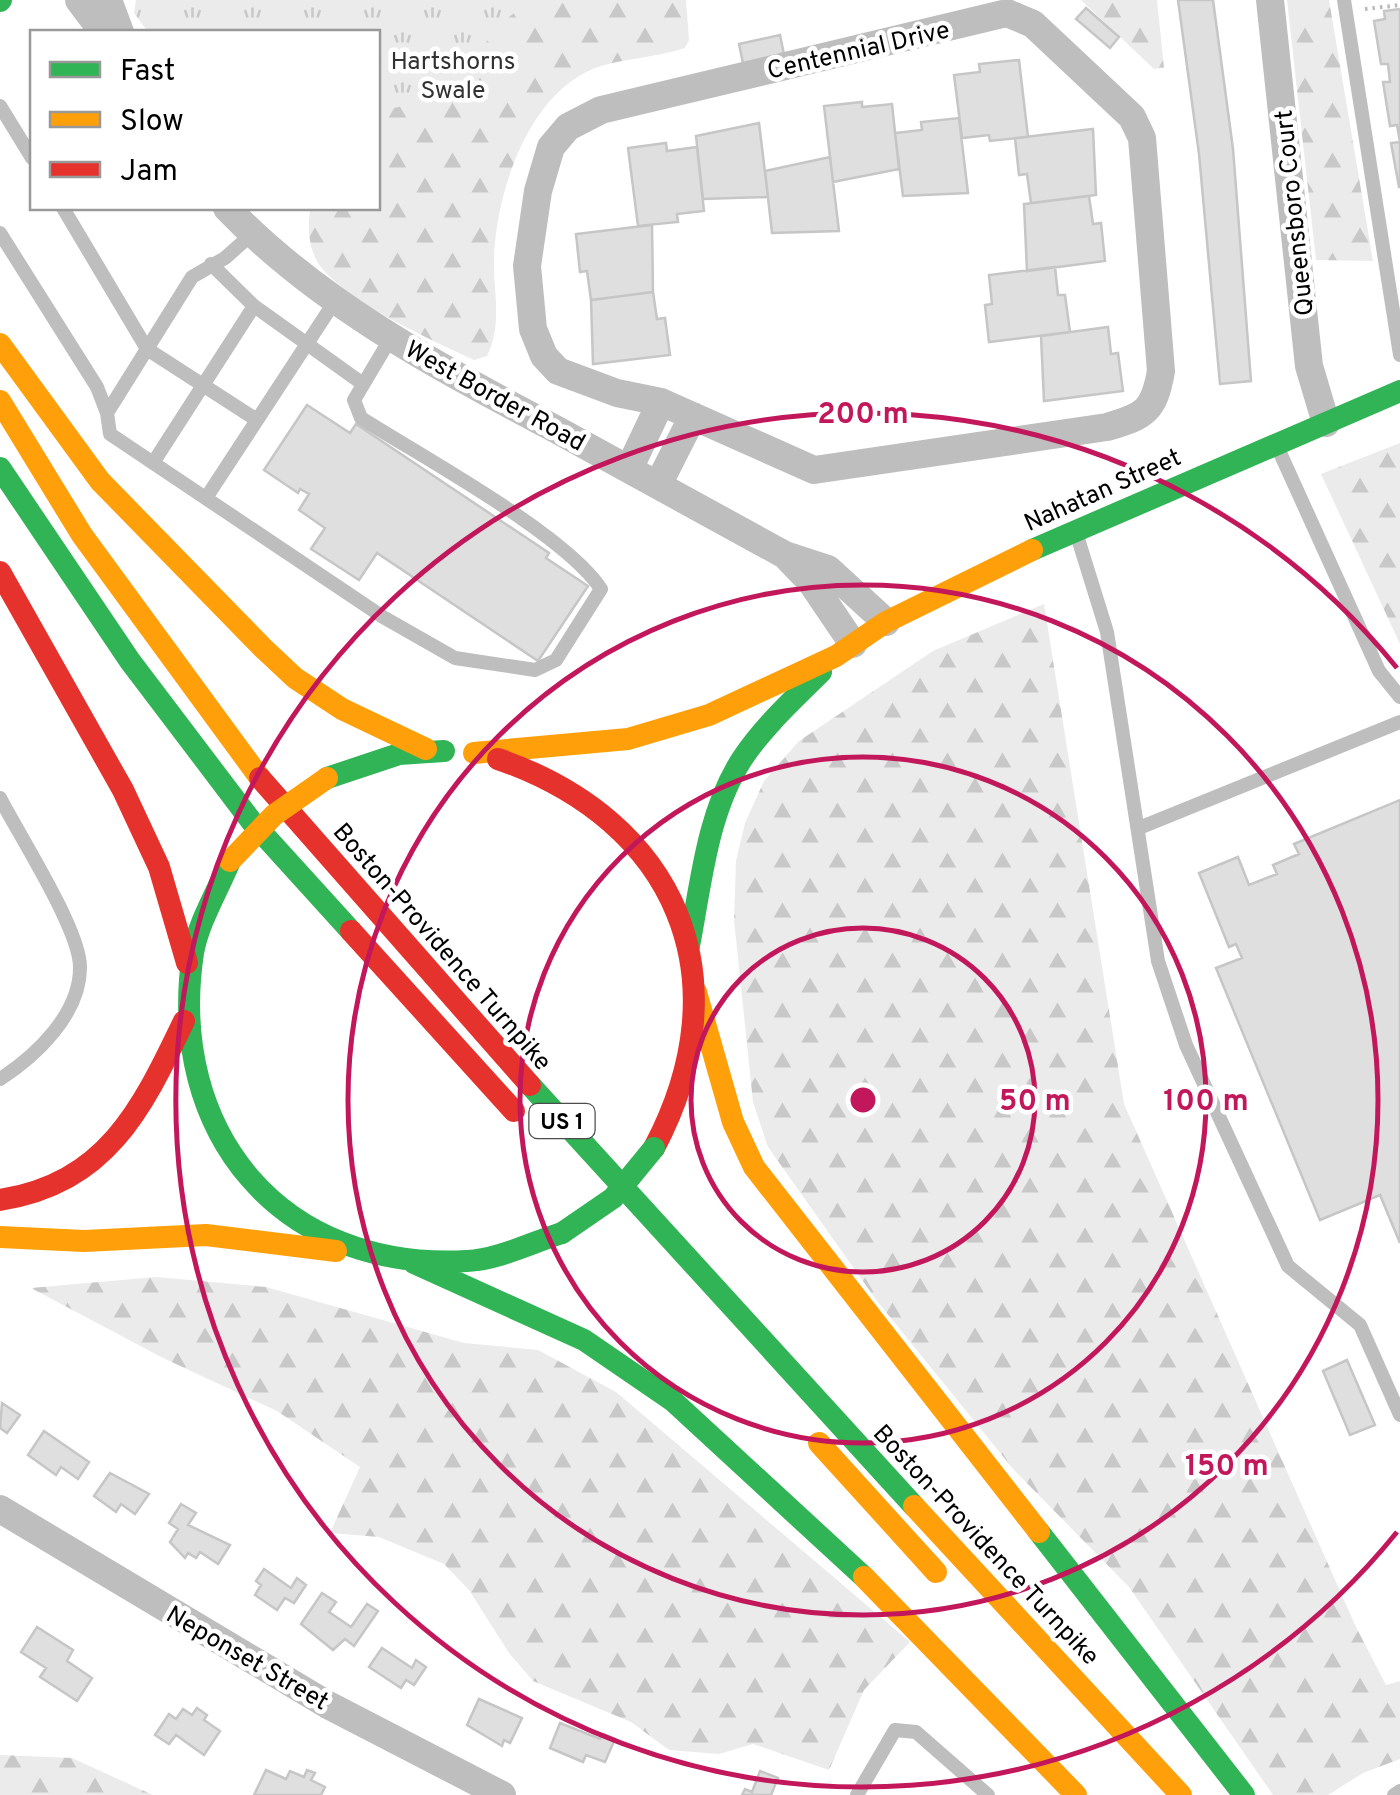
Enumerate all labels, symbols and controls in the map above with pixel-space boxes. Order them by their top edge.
street label: Centennial Drive [764,15,953,88]
legend [30,30,380,210]
park label: Hartshorns Swale [391,47,515,108]
text: Fast [120,54,175,91]
text: Slow [120,104,184,141]
street label: Queensboro Court [1269,108,1323,317]
text: Jam [120,154,178,191]
street label: West Border Road [399,335,590,460]
text: 200 m [817,397,909,434]
street label: Nahatan Street [1020,443,1187,541]
street label: Boston-Providence Turnpike [324,817,557,1078]
centre of rings [845,1082,881,1118]
text: 50 m [999,1084,1071,1121]
text: 100 m [1163,1084,1249,1121]
road number: US 1 [530,1104,594,1138]
street label: Boston-Providence Turnpike [865,1419,1105,1673]
text: 150 m [1185,1449,1269,1486]
street label: Neponset Street [159,1600,334,1719]

